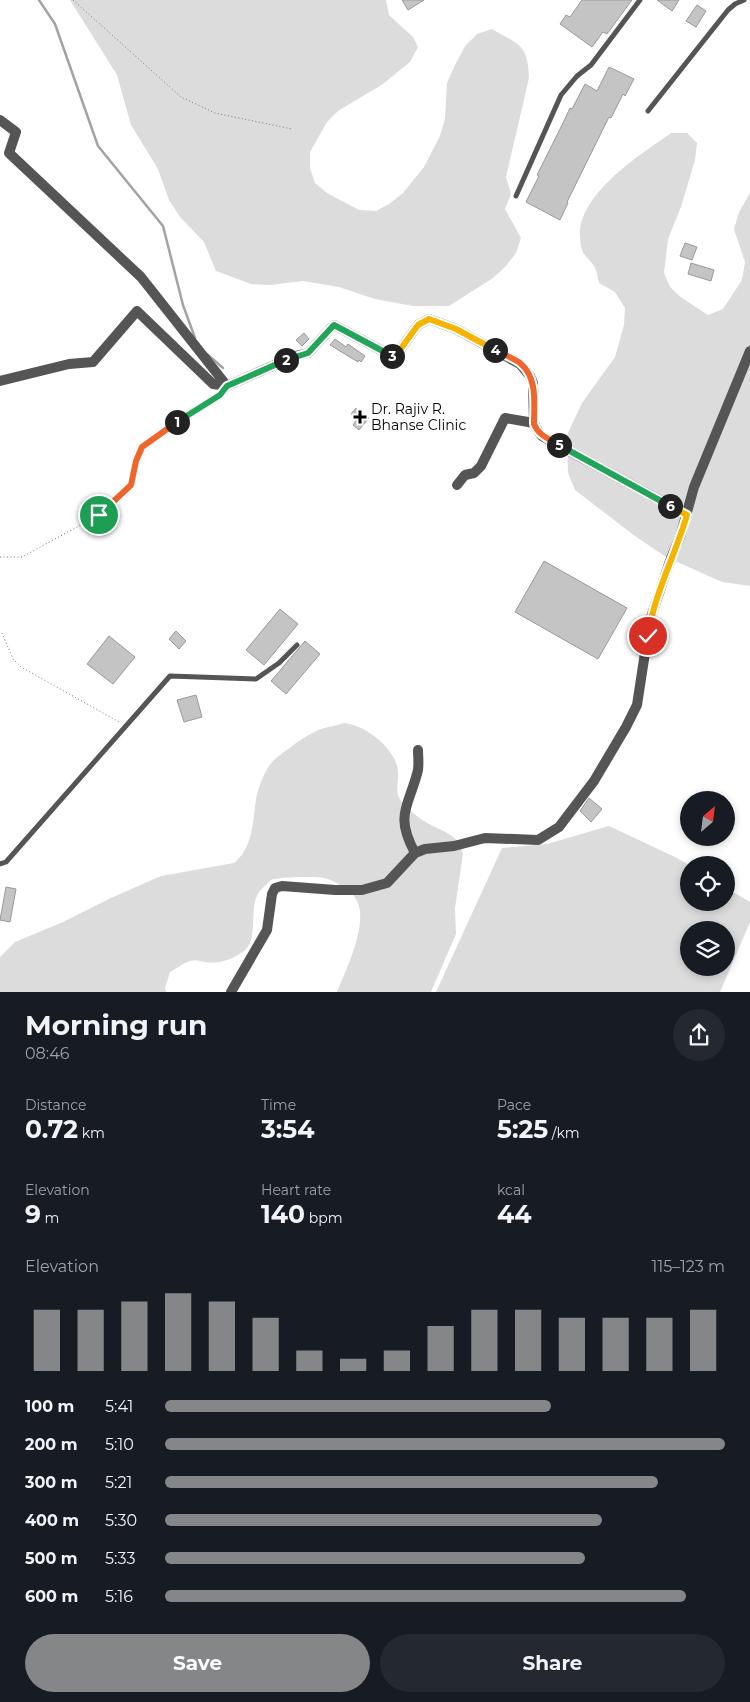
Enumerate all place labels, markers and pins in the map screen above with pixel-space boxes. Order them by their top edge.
pin: 4 [482,338,508,362]
pin: 3 [380,344,404,368]
pin: 2 [274,348,298,372]
place label: Dr. Rajiv R. Bhanse Clinic [371,400,466,434]
pin: 1 [164,410,190,434]
marker: Dr. Rajiv R. Bhanse Clinic [353,410,367,424]
pin: 5 [546,432,572,458]
pin [78,494,120,536]
pin: 6 [658,494,682,518]
pin [627,615,669,657]

